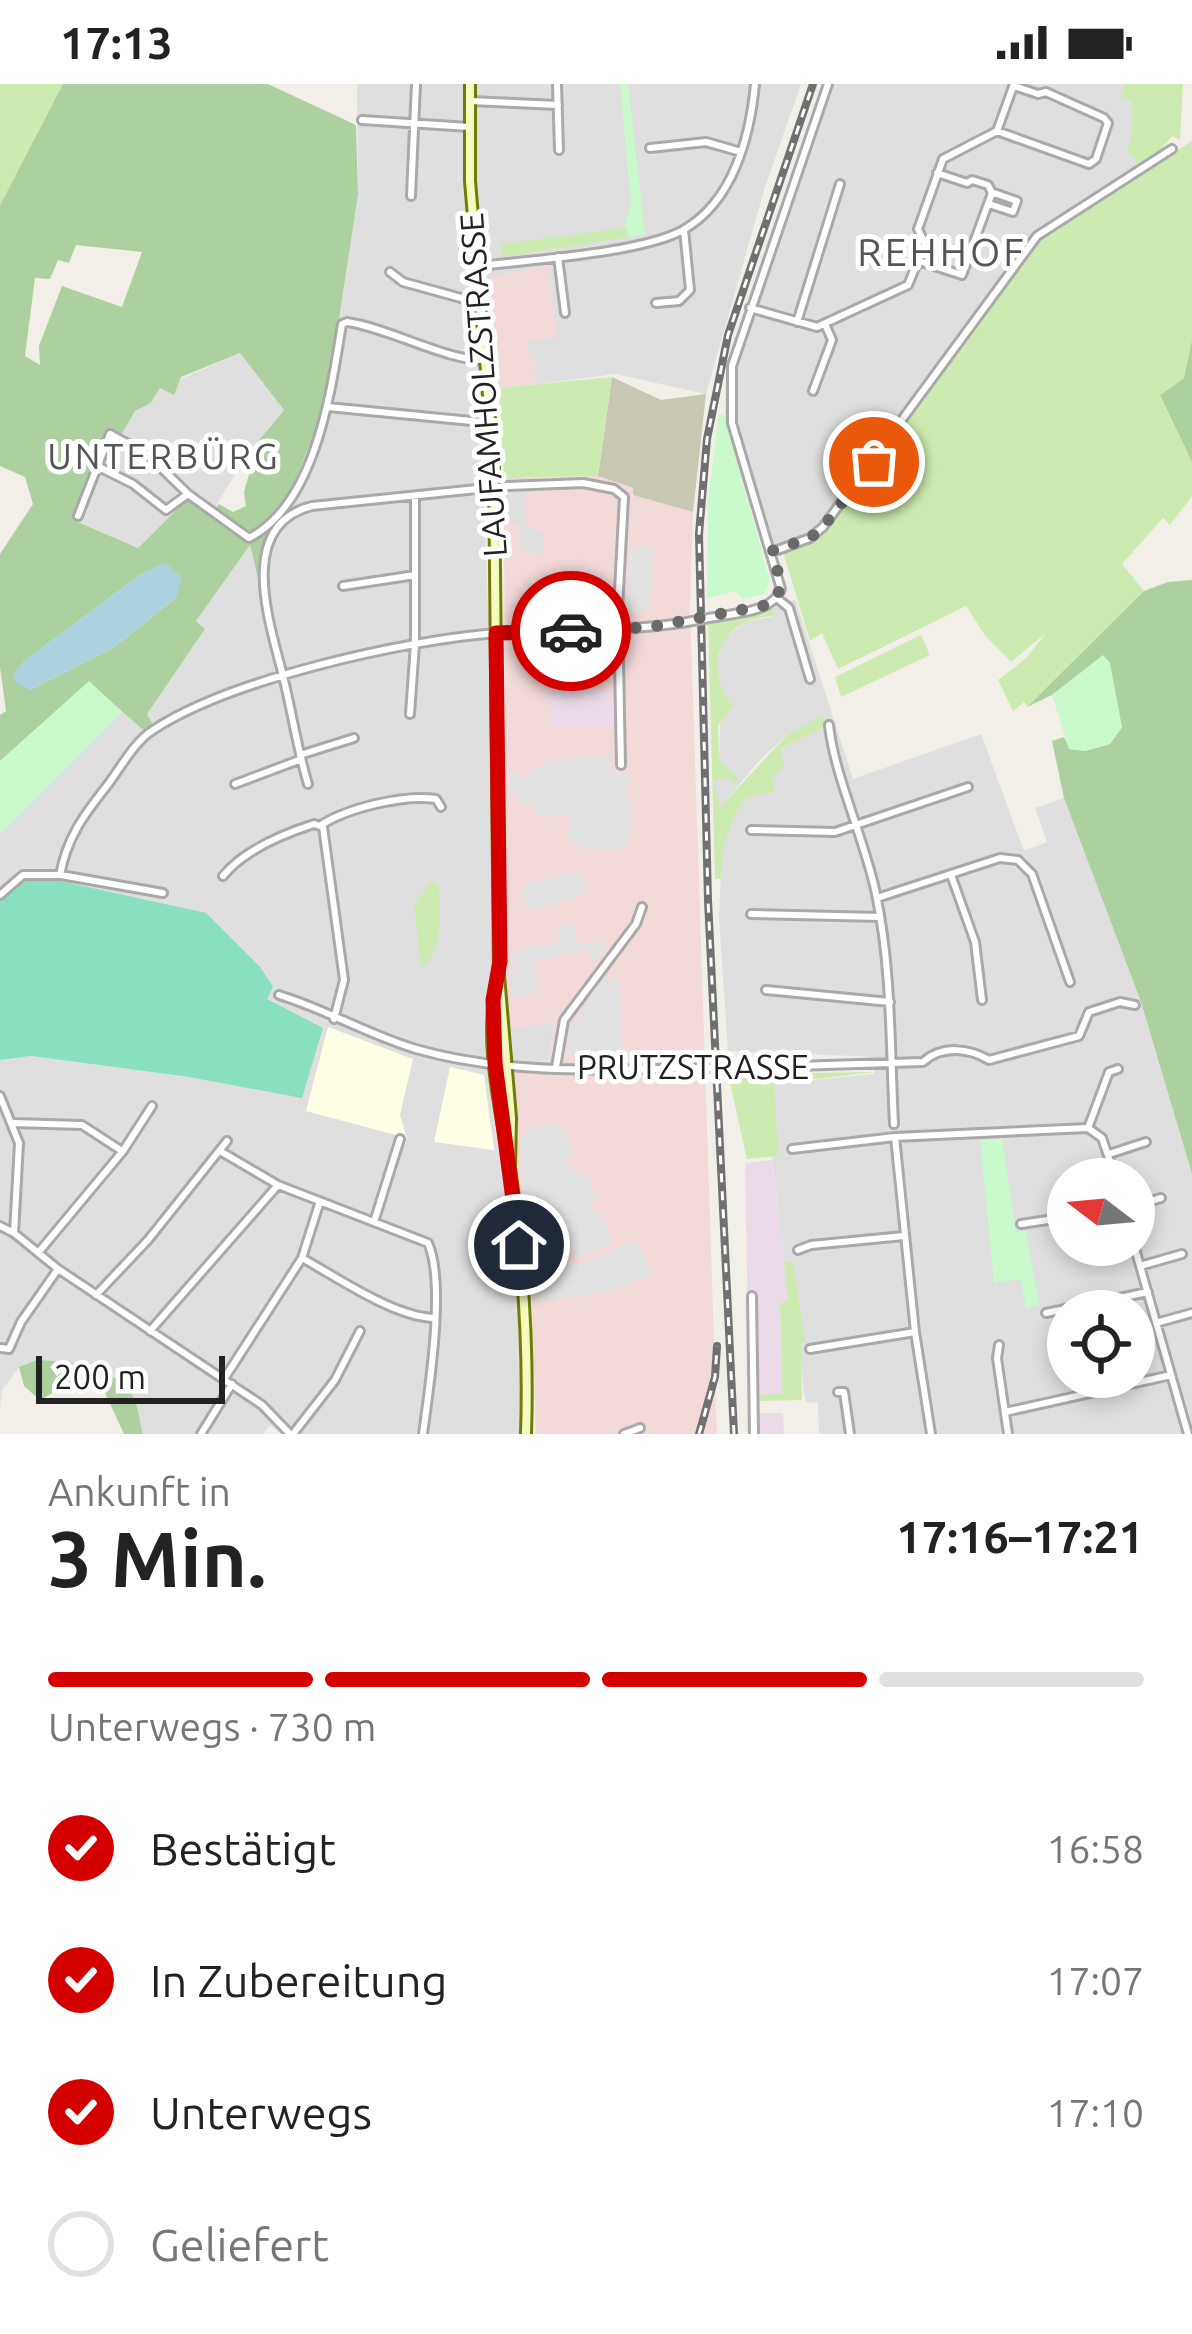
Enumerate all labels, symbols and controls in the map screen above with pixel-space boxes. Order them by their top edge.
text: 17:13 [60,17,173,68]
street label: LAUFAMHOLZSTRASSE [452,212,513,558]
district label: REHHOF [857,230,1027,273]
pin [823,411,925,513]
icon: bag [841,429,907,495]
district label: UNTERBÜRG [47,435,281,476]
courier [511,571,631,691]
icon: car [538,598,604,664]
street label: PRUTZSTRASSE [577,1048,809,1085]
north arrow [1047,1158,1155,1266]
map controls [1047,1158,1155,1398]
pin [468,1194,570,1296]
icon: home [486,1212,552,1278]
button: locate [1047,1290,1155,1398]
scale bar [36,1350,225,1403]
text: 200 m [54,1358,146,1395]
text: Ankunft in [48,1470,231,1513]
text: 17:16–17:21 [896,1511,1144,1562]
text: 3 Min. [48,1514,266,1602]
text: Unterwegs · 730 m [48,1705,376,1748]
icon: check [48,1815,114,1881]
text: Bestätigt [150,1823,336,1874]
text: 16:58 [1046,1827,1144,1870]
icon: check [48,1947,114,2013]
text: In Zubereitung [150,1955,447,2006]
text: 17:07 [1046,1959,1144,2002]
icon: check [48,2079,114,2145]
text: Unterwegs [150,2087,372,2138]
text: 17:10 [1046,2091,1144,2134]
text: Geliefert [150,2219,329,2270]

